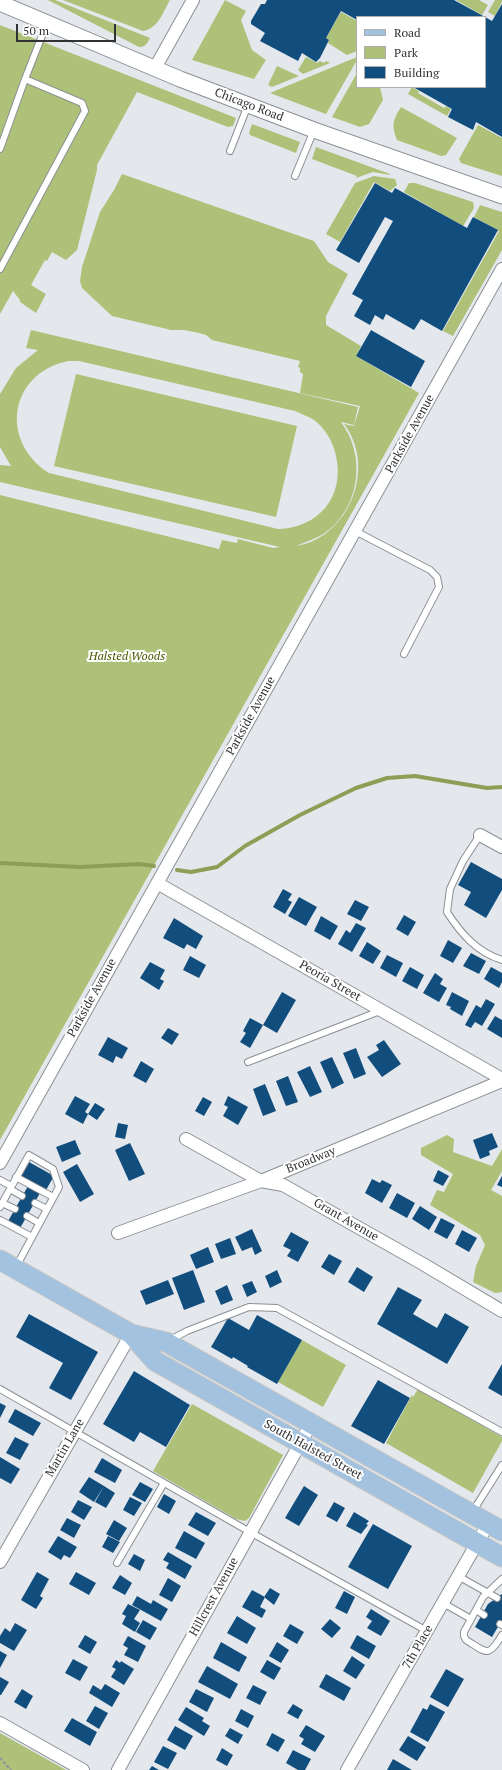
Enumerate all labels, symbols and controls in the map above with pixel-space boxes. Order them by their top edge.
scale bar [18,16,118,42]
legend [356,16,486,88]
text: 50 m [23,23,49,38]
text: Road [394,25,421,40]
text: Park [394,45,418,60]
text: Building [394,65,439,80]
street label: Chicago Road [212,85,286,125]
street label: Parkside Avenue [382,392,438,476]
park label: Halsted Woods [89,650,165,664]
street label: Parkside Avenue [223,674,279,758]
street label: Parkside Avenue [64,956,120,1040]
street label: Peoria Street [297,958,363,1004]
street label: Broadway [284,1144,338,1176]
street label: Grant Avenue [311,1196,381,1244]
street label: Martin Lane [43,1416,87,1480]
street label: South Halsted Street [261,1417,365,1483]
street label: Hillcrest Avenue [186,1555,242,1639]
street label: 7th Place [400,1622,436,1672]

